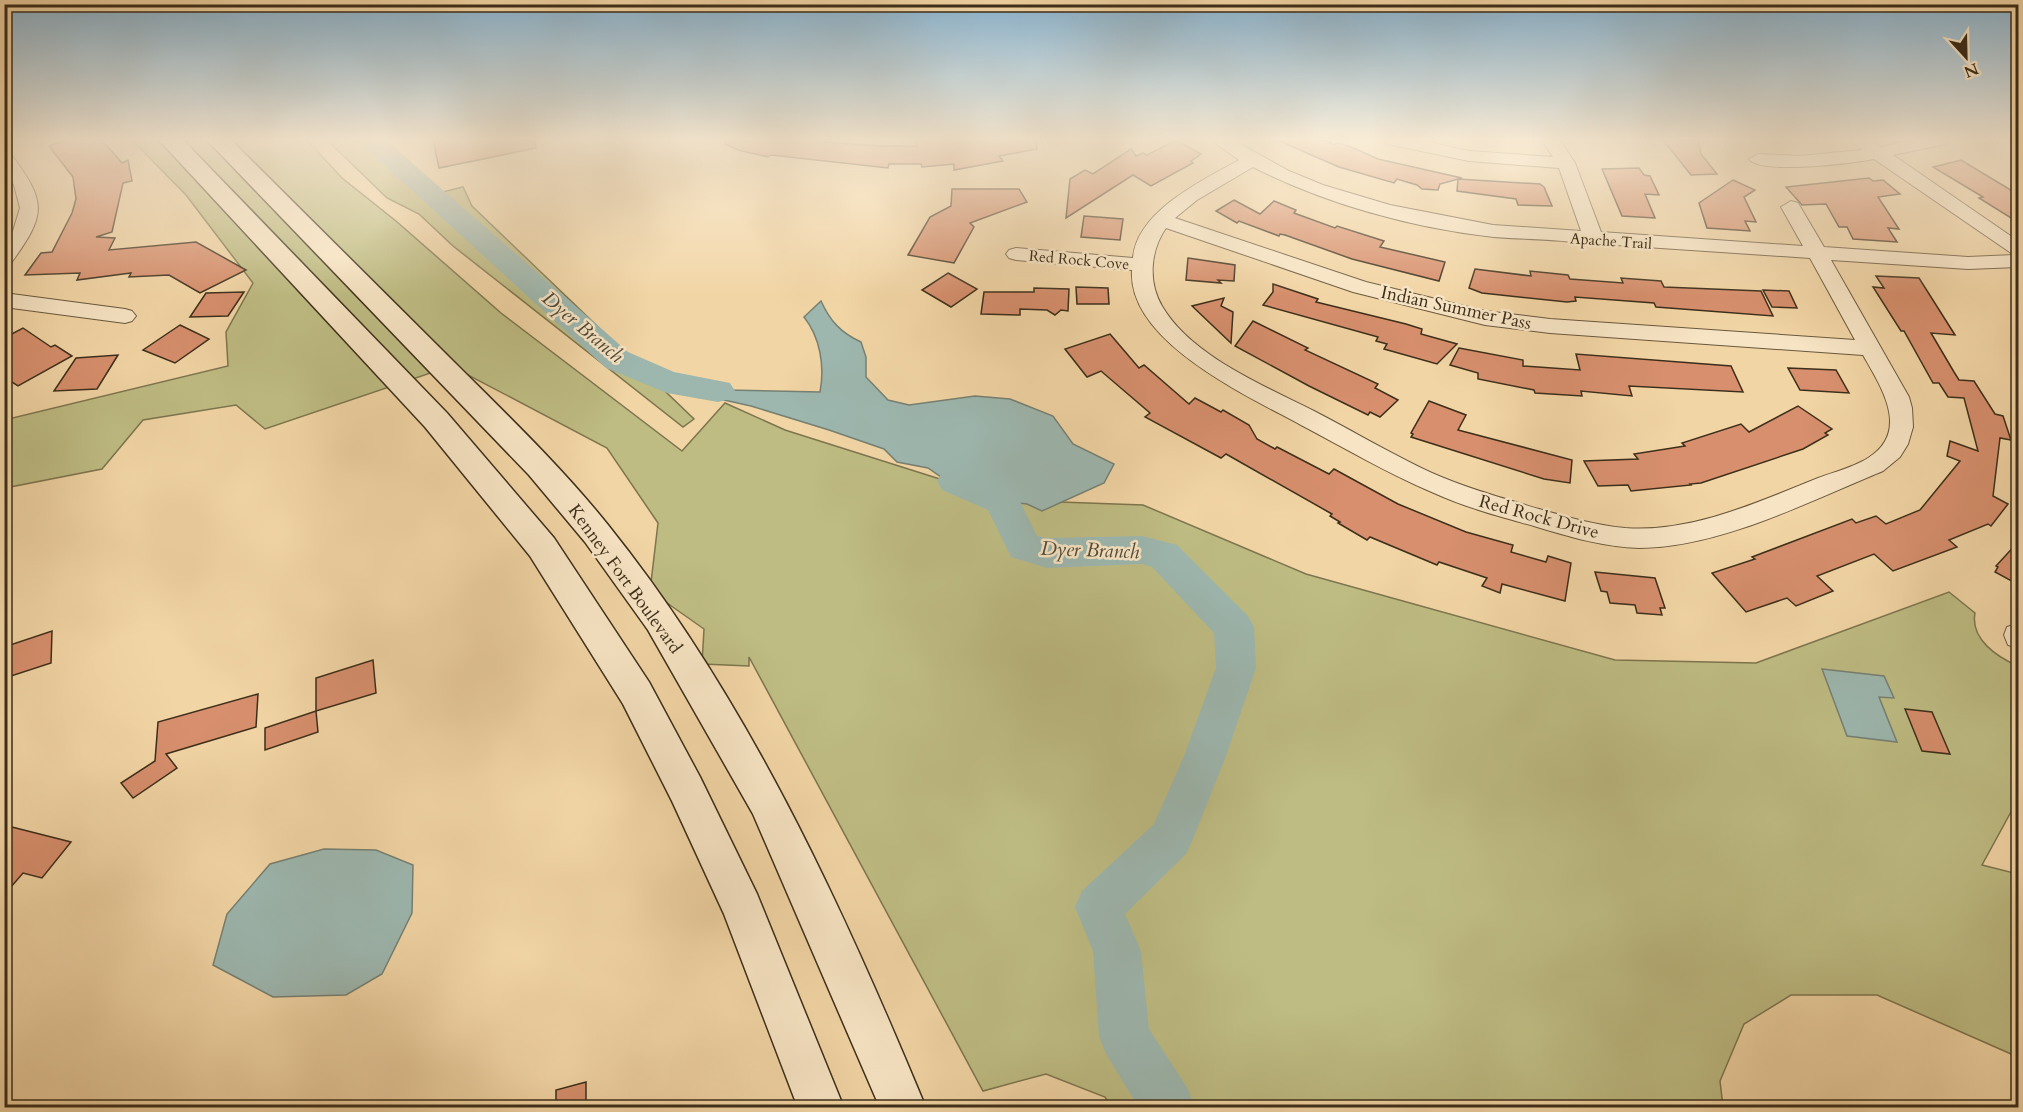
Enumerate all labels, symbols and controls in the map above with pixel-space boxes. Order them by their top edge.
north arrow [1936,27,1996,87]
text: N [1961,57,1982,83]
street label: Apache Trail [1569,228,1653,254]
street label: Red Rock Cove [1028,246,1130,274]
street label: Indian Summer Pass [1378,280,1534,336]
water label: Dyer Branch [536,285,630,369]
street label: Red Rock Drive [1476,489,1602,545]
street label: Kenney Fort Boulevard [562,499,688,659]
water label: Dyer Branch [1040,535,1140,565]

